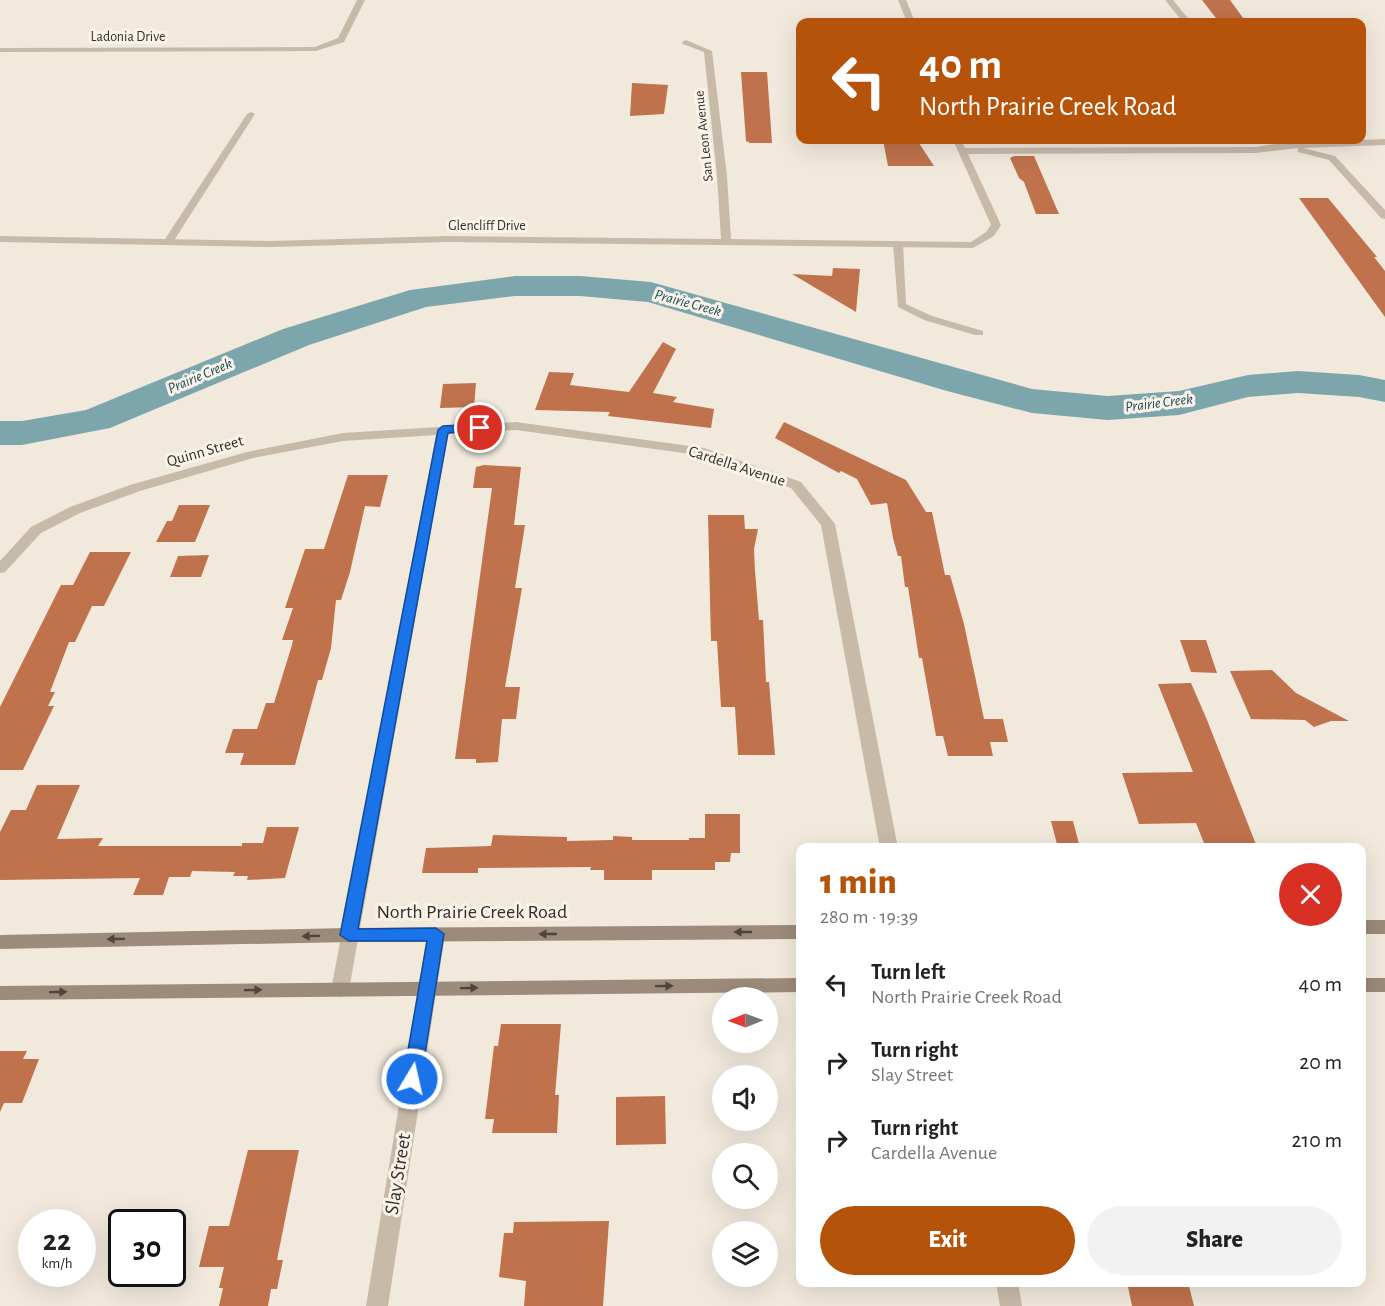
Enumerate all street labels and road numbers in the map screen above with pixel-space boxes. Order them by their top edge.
street label: Ladonia Drive [91,30,165,44]
street label: San Leon Avenue [692,90,716,182]
street label: Glencliff Drive [448,219,526,233]
street label: Quinn Street [165,432,245,471]
street label: Cardella Avenue [687,443,787,489]
street label: North Prairie Creek Road [377,902,567,922]
street label: Slay Street [382,1131,414,1216]

